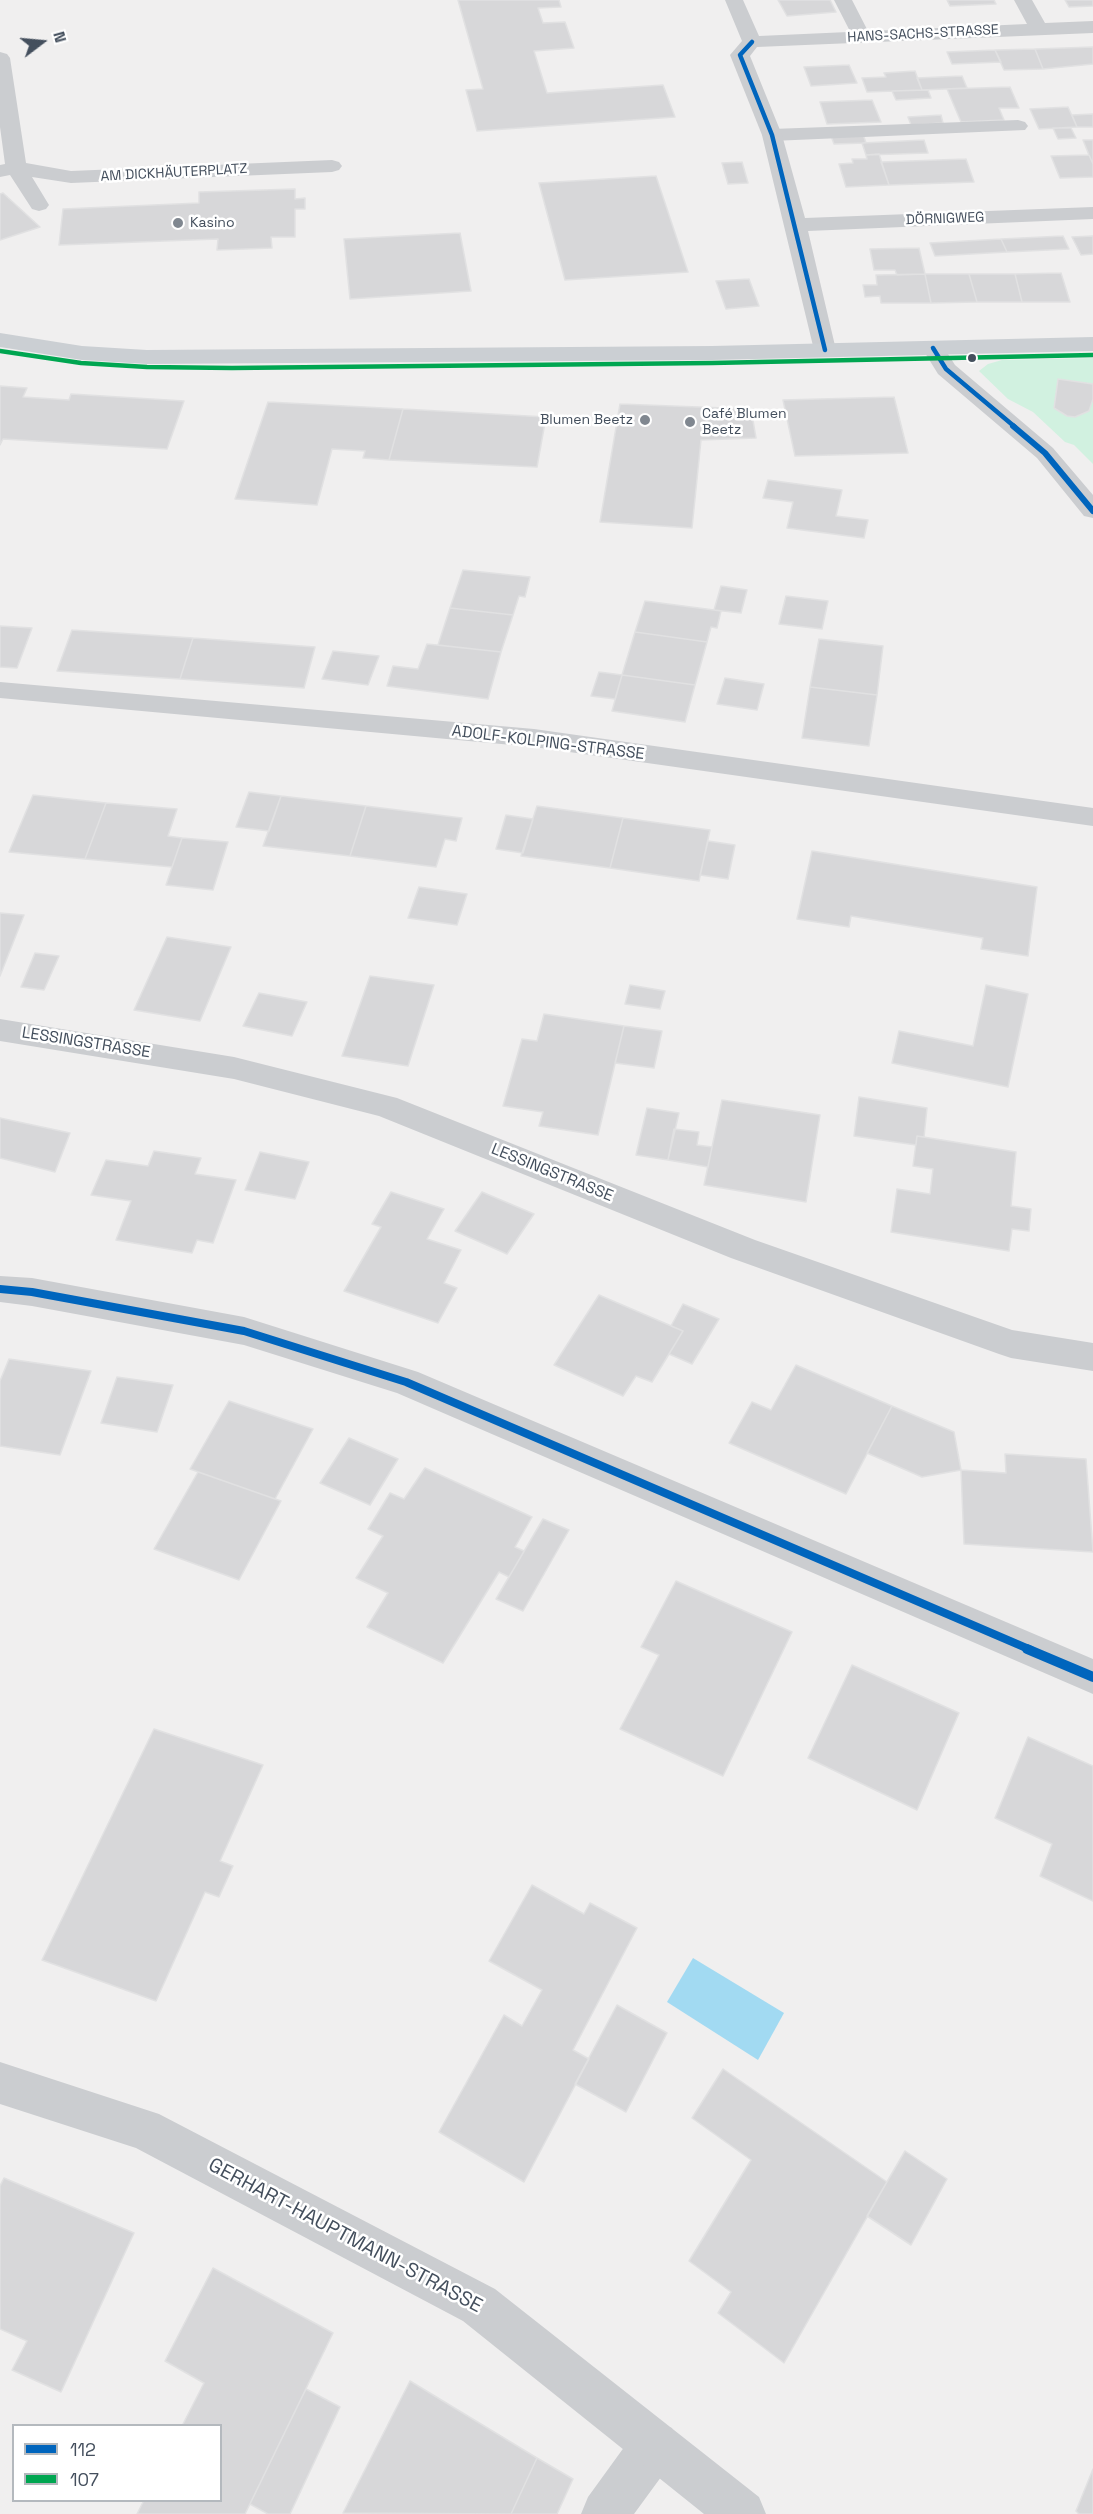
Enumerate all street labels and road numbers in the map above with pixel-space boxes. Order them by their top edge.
street label: HANS-SACHS-STRASSE [847,22,999,46]
street label: AM DICKHÄUTERPLATZ [100,161,248,185]
street label: DÖRNIGWEG [905,209,985,229]
street label: ADOLF-KOLPING-STRASSE [450,722,646,764]
street label: LESSINGSTRASSE [20,1023,152,1063]
street label: LESSINGSTRASSE [488,1140,616,1206]
street label: GERHART-HAUPTMANN-STRASSE [204,2153,486,2319]

